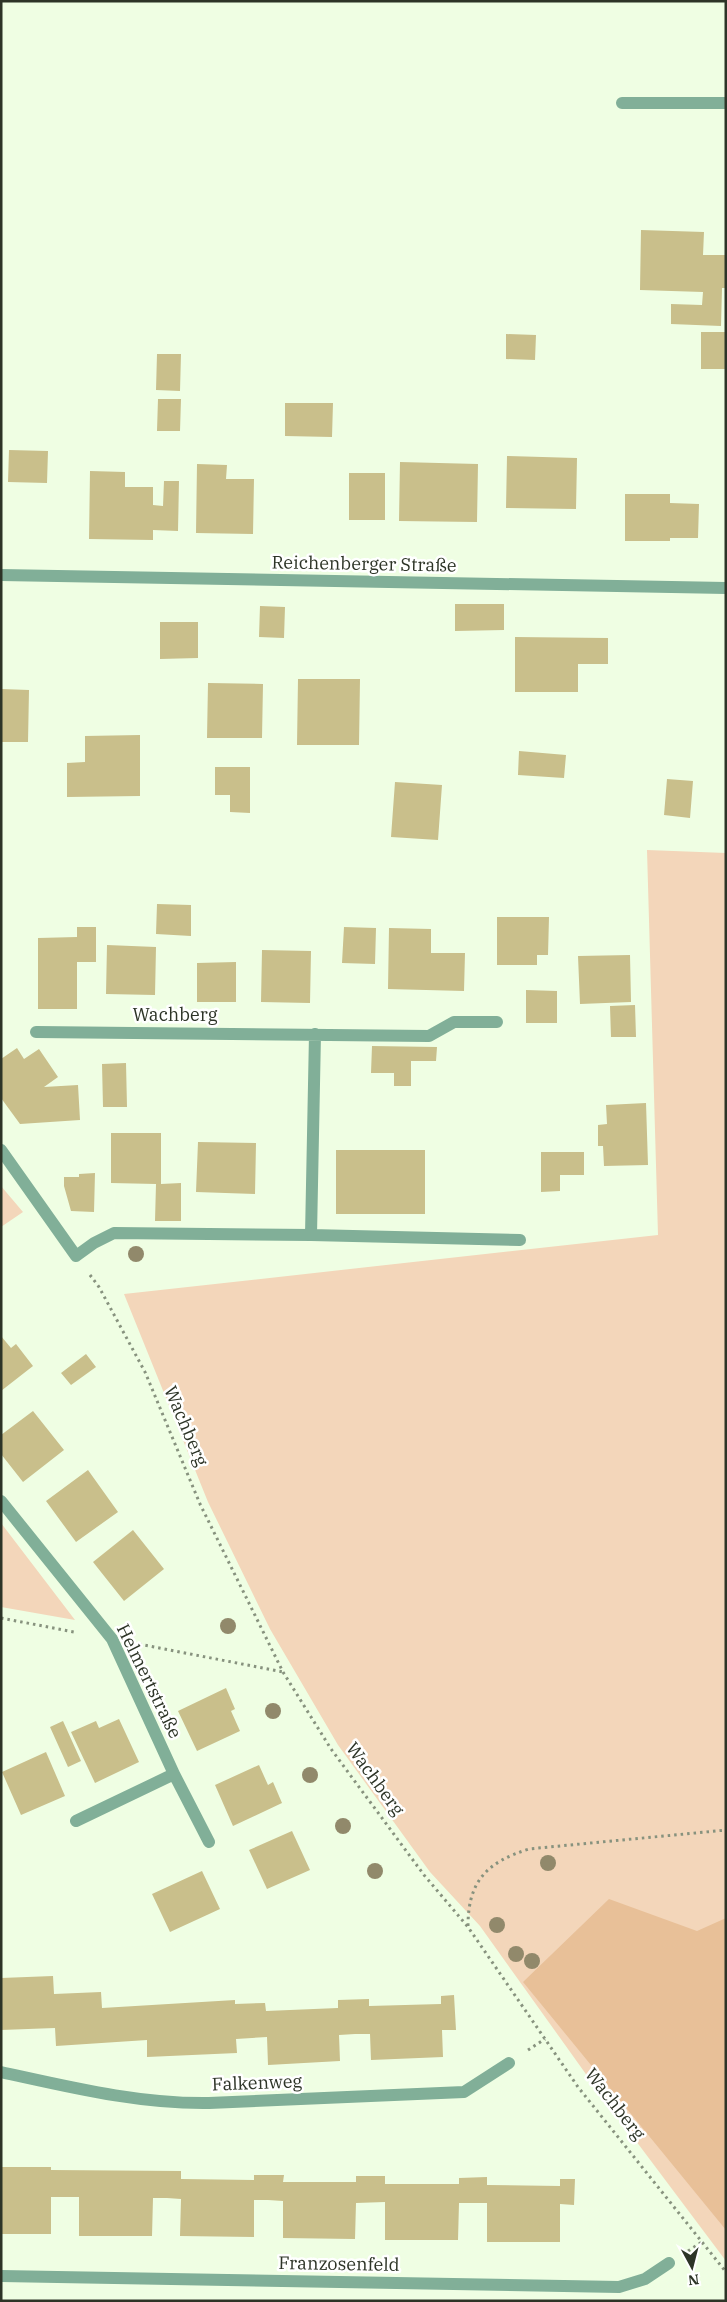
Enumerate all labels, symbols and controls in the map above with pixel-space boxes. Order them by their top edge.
street label: Reichenberger Straße [271,550,457,577]
street label: Wachberg [132,1003,218,1026]
street label: Wachberg [159,1382,214,1470]
street label: Helmertstraße [112,1620,187,1742]
street label: Wachberg [341,1738,410,1820]
street label: Wachberg [580,2063,651,2144]
street label: Falkenweg [211,2069,303,2096]
north arrow [667,2242,717,2292]
street label: Franzosenfeld [278,2251,400,2276]
text: N [687,2270,700,2290]

